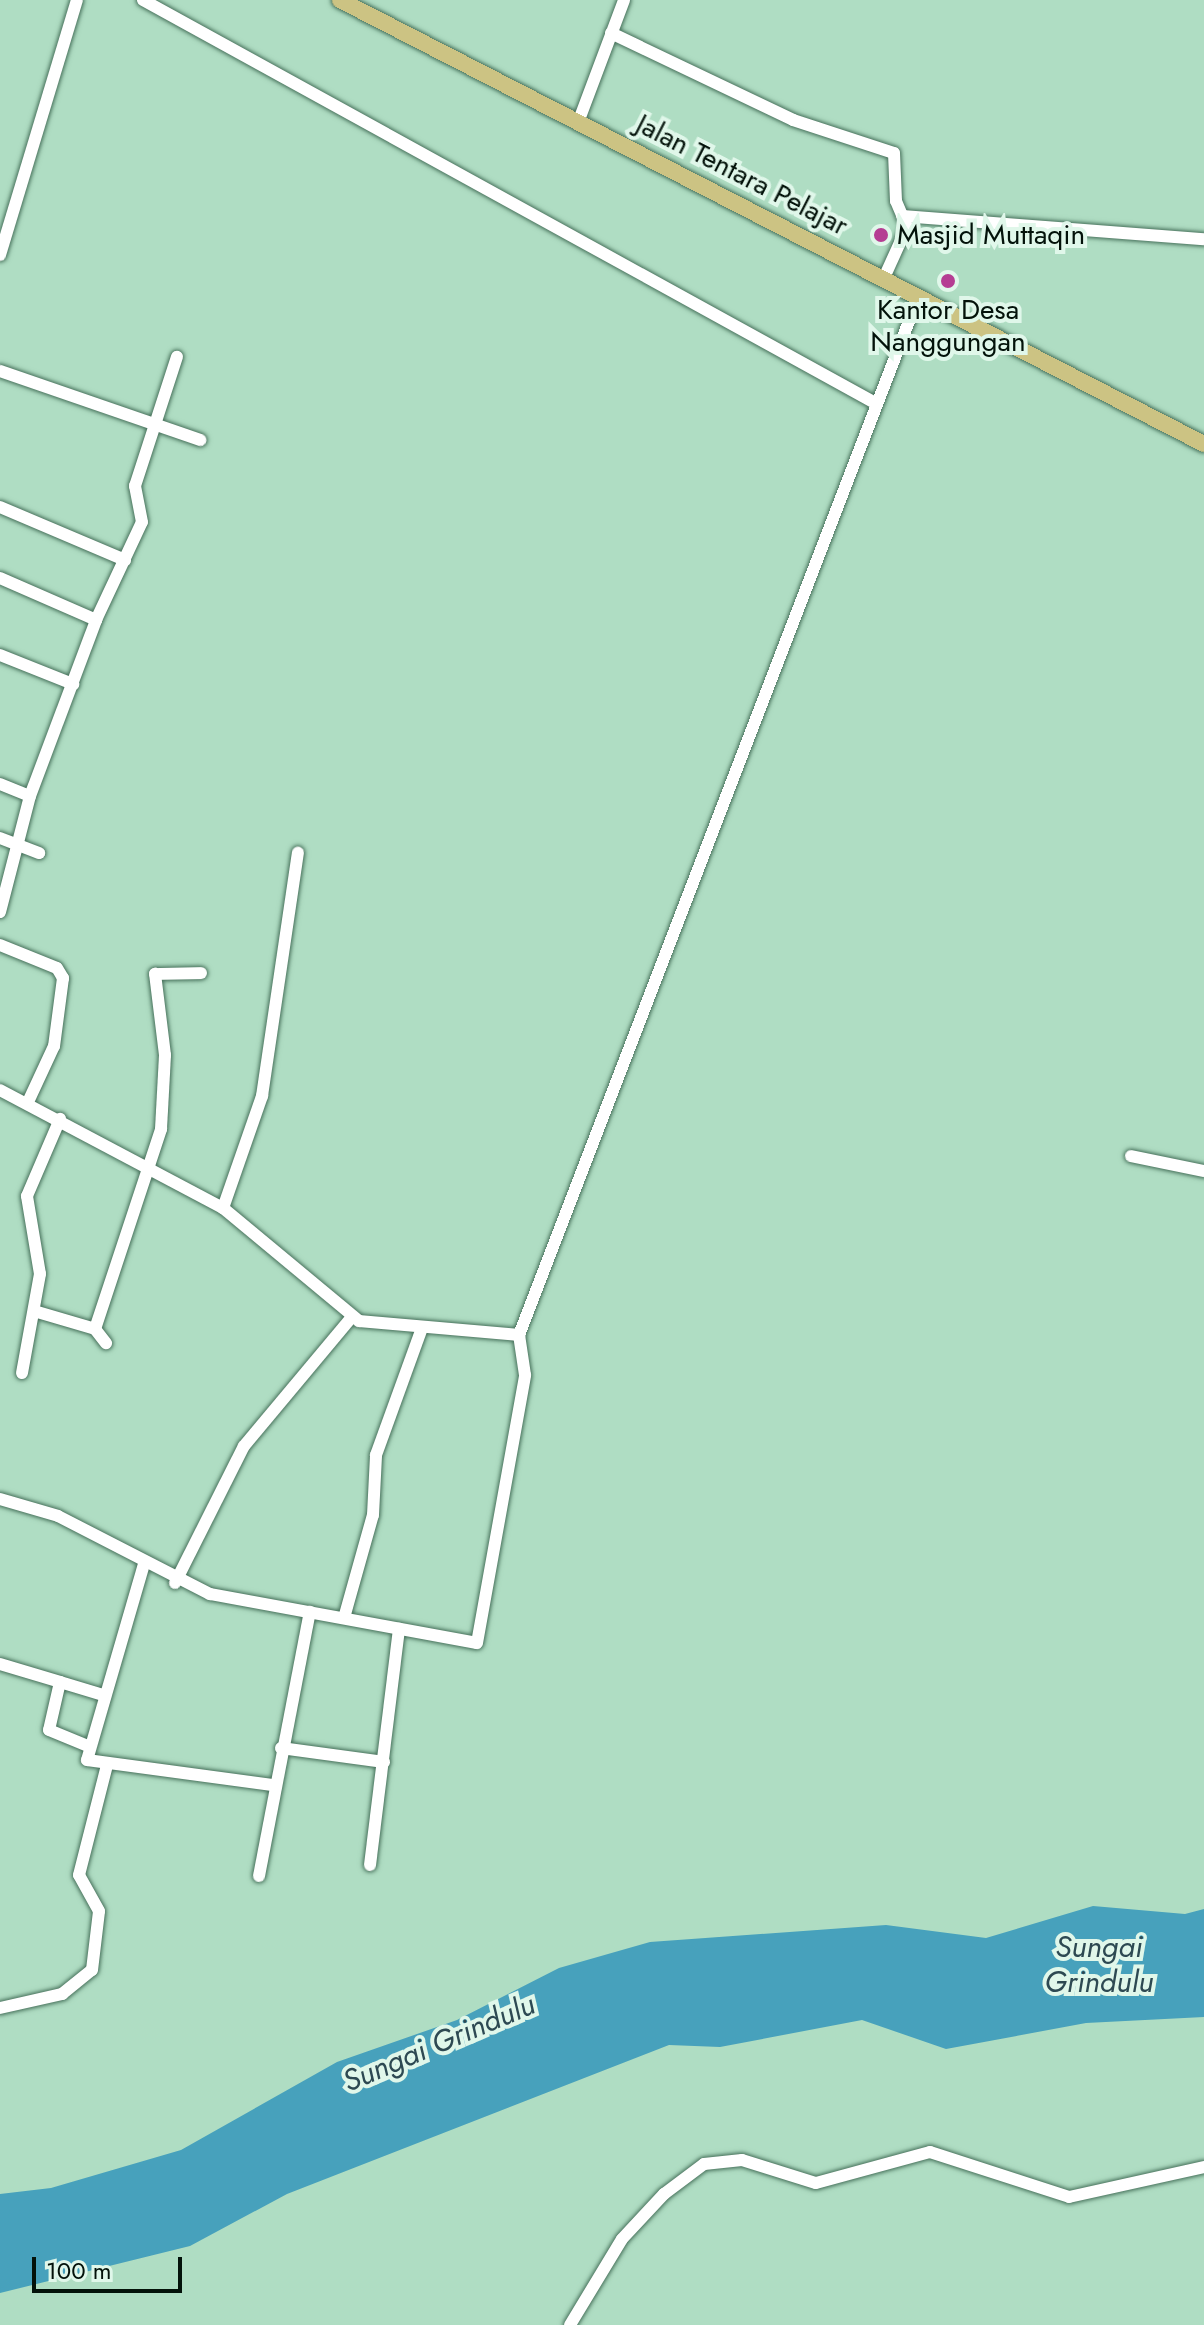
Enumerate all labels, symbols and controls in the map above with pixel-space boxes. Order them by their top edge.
street label: Jalan Tentara Pelajar [631,107,853,243]
place label: Masjid Muttaqin [897,218,1085,252]
marker: Masjid Muttaqin [872,226,890,244]
marker: Kantor Desa Nanggungan [939,272,957,290]
place label: Kantor Desa Nanggungan [870,293,1026,359]
water label: Sungai Grindulu [1044,1929,1154,2000]
water label: Sungai Grindulu [337,1986,541,2100]
scale bar [36,2241,186,2291]
text: 100 m [46,2253,112,2288]

